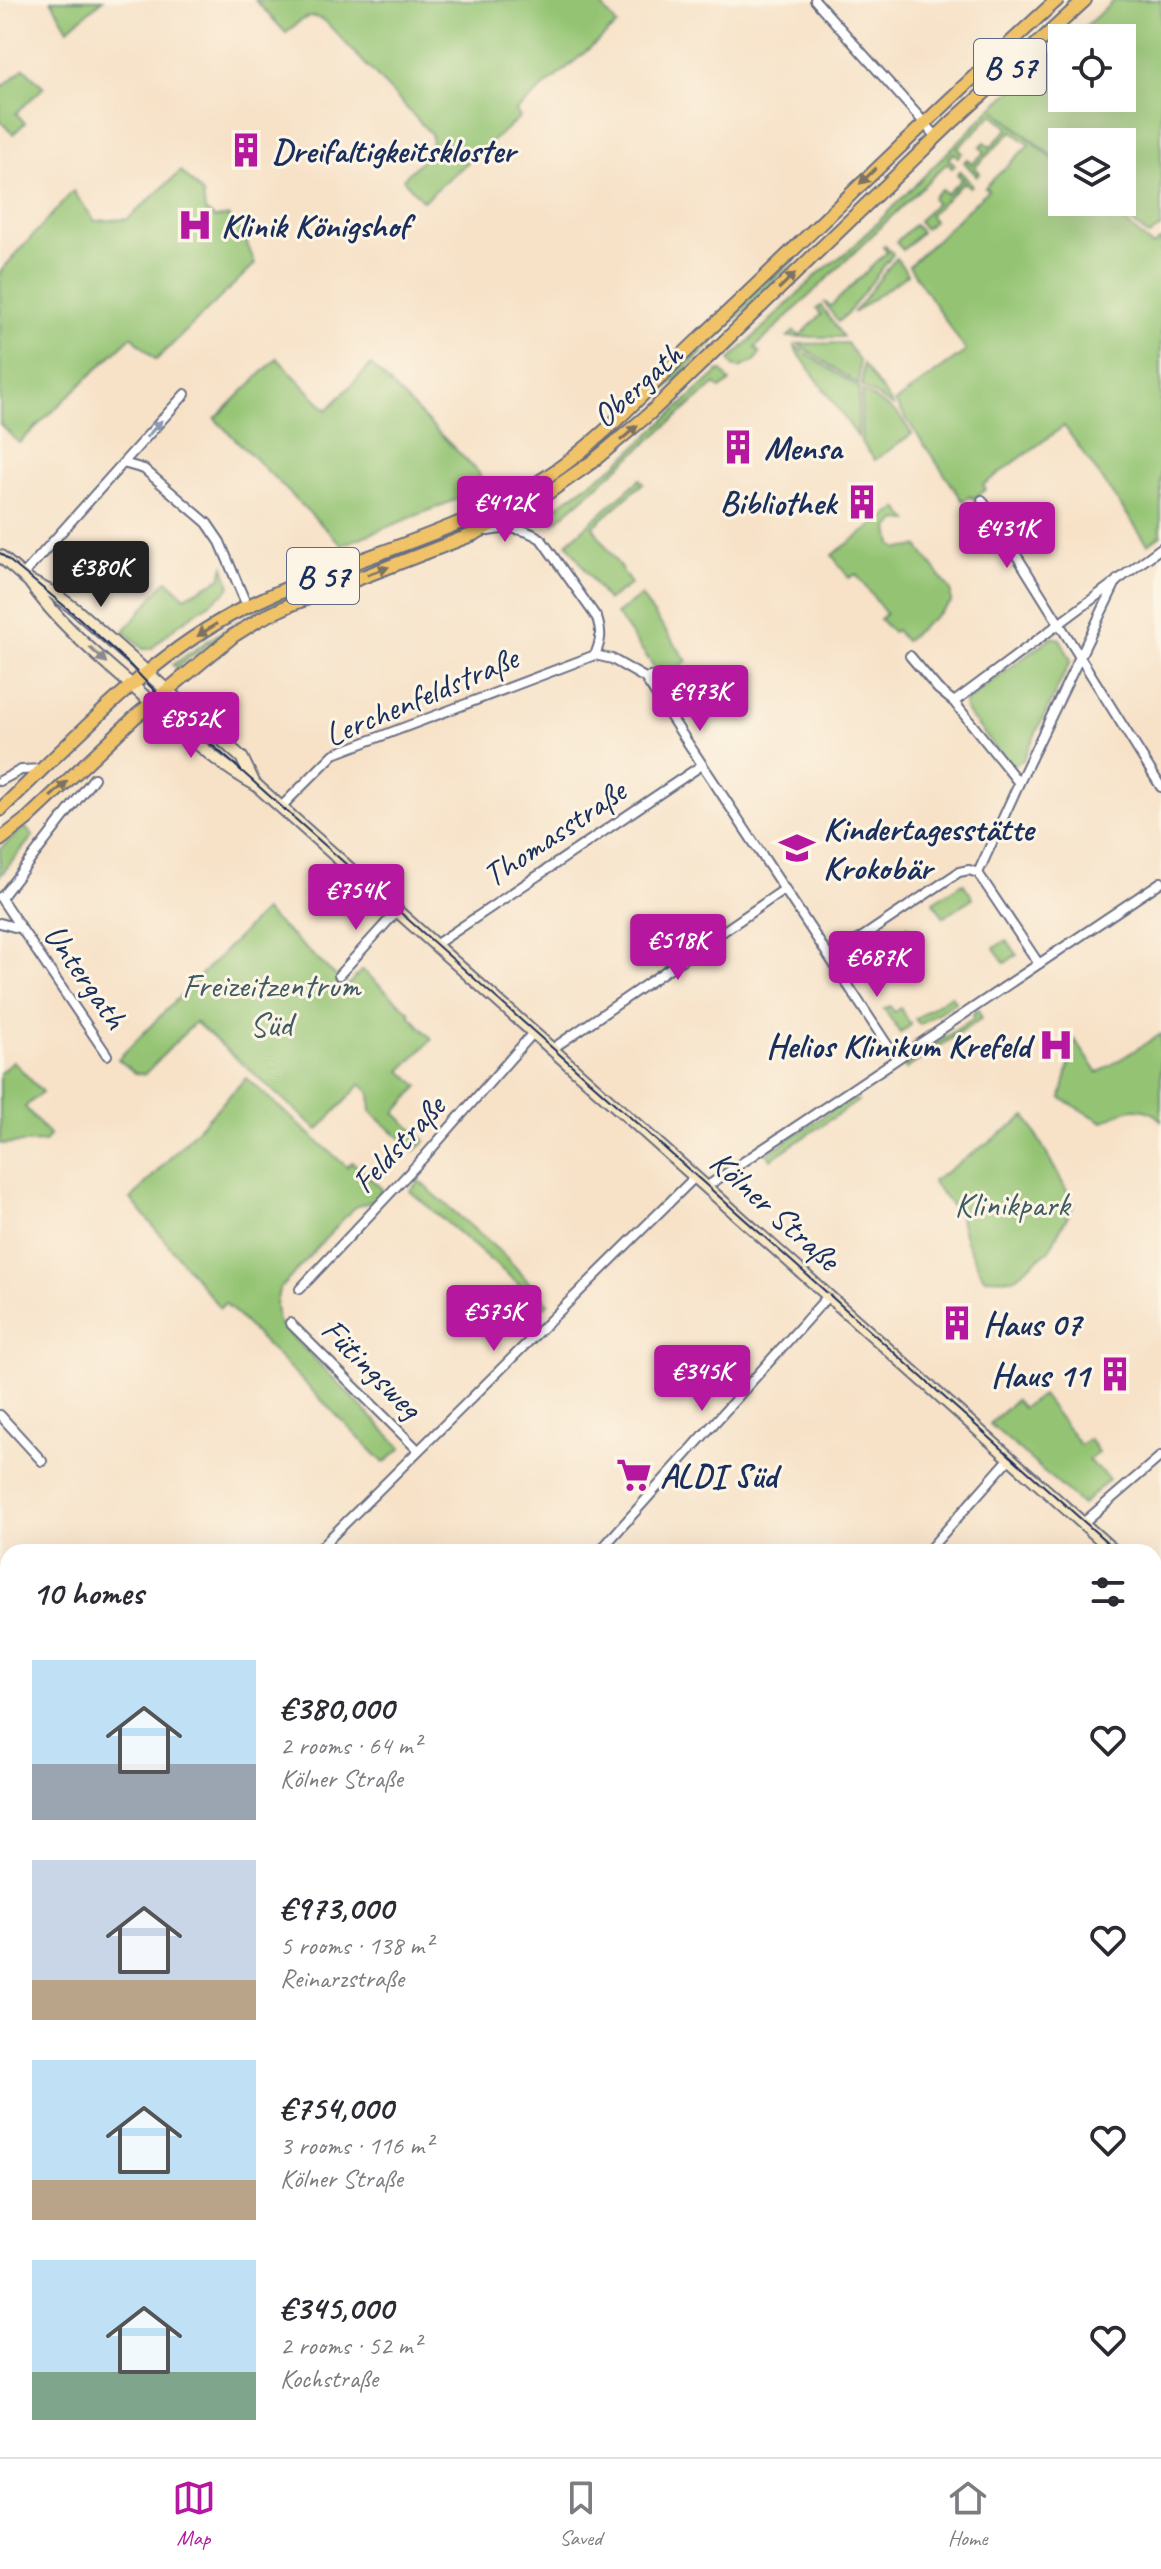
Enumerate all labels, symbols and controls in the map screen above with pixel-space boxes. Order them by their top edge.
map controls [1048,24,1136,216]
button: locate [1048,24,1136,112]
road number: B 57 [974,39,1046,95]
button: layers [1048,128,1136,216]
place label: Dreifaltigkeitskloster [272,129,519,172]
building icon: Dreifaltigkeitskloster [227,131,265,169]
one-way arrow [859,166,878,185]
place label: Klinik Königshof [221,204,417,247]
hospital icon: Klinik Königshof [176,206,214,244]
one-way arrow [777,273,796,291]
street label: Obergath [583,332,692,437]
one-way arrow [145,419,162,439]
one-way arrow [619,424,638,442]
place label: Mensa [764,426,845,469]
building icon: Mensa [719,428,757,466]
pin: €412K [449,476,561,544]
place label: Bibliothek [720,481,839,524]
building icon: Bibliothek [843,483,881,521]
text: €412K [475,485,535,518]
pin: €431K [951,502,1063,570]
text: €431K [977,511,1037,544]
pin: €380K [45,541,157,609]
road number: B 57 [287,548,359,604]
text: €380K [71,550,131,583]
one-way arrow [367,564,391,577]
one-way arrow [196,622,218,636]
street label: Lerchenfeldstraße [318,635,527,756]
one-way arrow [89,645,108,663]
pin: €973K [644,665,756,733]
text: €973K [670,674,730,707]
pin: €852K [135,692,247,760]
text: €852K [161,701,221,734]
street label: Thomasstraße [474,768,636,897]
one-way arrow [49,780,68,798]
place label: Kindertagesstätte Krokobär [823,807,1037,889]
school or university icon: Kindertagesstätte Krokobär [778,829,816,867]
pin: €754K [300,864,412,932]
text: €754K [326,873,386,906]
pin: €518K [622,914,734,982]
street label: Untergath [34,915,138,1037]
text: €518K [648,923,708,956]
pin: €687K [821,931,933,999]
text: €687K [847,940,907,973]
park label: Freizeitzentrum Süd [182,964,362,1046]
place label: Helios Klinikum Krefeld [766,1024,1035,1067]
hospital icon: Helios Klinikum Krefeld [1037,1026,1075,1064]
street label: Feldstraße [342,1084,456,1202]
street label: Kölner Straße [701,1140,851,1282]
park label: Klinikpark [955,1183,1072,1226]
pin: €575K [438,1285,550,1353]
text: €575K [464,1294,524,1327]
place label: Haus 07 [983,1302,1085,1345]
building icon: Haus 07 [938,1304,976,1342]
street label: Fütingsweg [312,1308,433,1429]
pin: €345K [646,1345,758,1413]
place label: Haus 11 [991,1353,1093,1396]
text: €345K [672,1354,732,1387]
building icon: Haus 11 [1096,1355,1134,1393]
place label: ALDI Süd [660,1454,782,1497]
supermarket icon: ALDI Süd [615,1456,653,1494]
icon: filters [1086,1570,1130,1614]
text: 10 homes [32,1571,143,1614]
text: €380,000 [280,1686,394,1729]
icon: home [96,1692,192,1788]
icon: heart [1086,1718,1130,1762]
text: 2 rooms · 64 m² [280,1729,421,1762]
text: Kölner Straße [280,1762,403,1795]
text: €973,000 [280,1886,393,1929]
icon: home [96,1892,192,1988]
icon: heart [1086,1918,1130,1962]
text: 5 rooms · 138 m² [280,1929,432,1962]
text: Reinarzstraße [280,1962,404,1995]
text: €754,000 [280,2086,393,2129]
icon: home [96,2092,192,2188]
icon: heart [1086,2118,1130,2162]
text: 3 rooms · 116 m² [280,2129,432,2162]
text: Kölner Straße [280,2162,403,2195]
text: €345,000 [280,2286,393,2329]
icon: home [96,2292,192,2388]
icon: heart [1086,2318,1130,2362]
text: 2 rooms · 52 m² [280,2329,421,2362]
text: Kochstraße [280,2362,378,2395]
tab: Map [172,2476,216,2552]
tab: Saved [559,2476,603,2552]
tab: Home [946,2476,990,2552]

